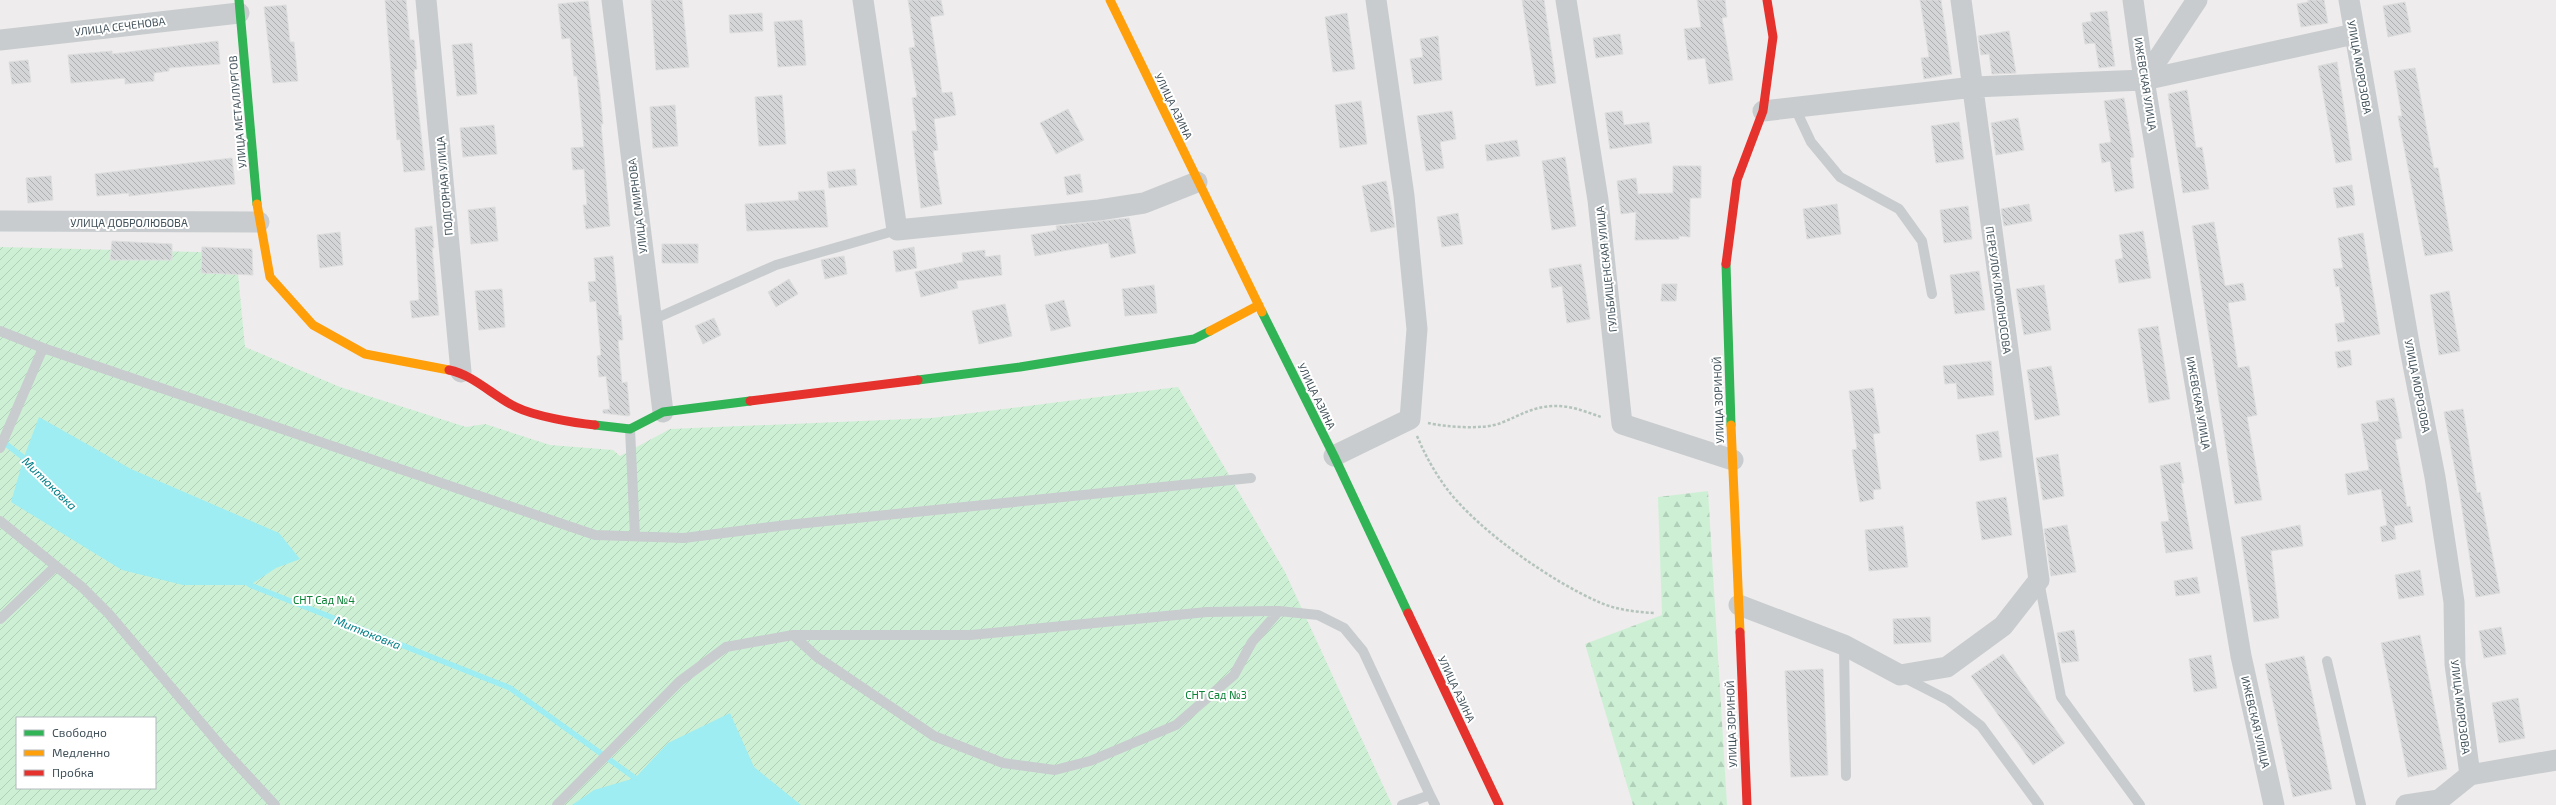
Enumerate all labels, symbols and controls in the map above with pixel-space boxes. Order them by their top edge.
street label: УЛИЦА СЕЧЕНОВА [74,14,166,38]
street label: УЛИЦА МОРОЗОВА [2345,19,2375,115]
street label: ИЖЕВСКАЯ УЛИЦА [2132,36,2160,132]
street label: УЛИЦА МЕТАЛЛУРГОВ [226,55,248,169]
street label: УЛИЦА АЗИНА [1152,71,1196,141]
street label: ПОДГОРНАЯ УЛИЦА [433,136,455,236]
street label: УЛИЦА СМИРНОВА [625,158,649,254]
street label: ГУЛЬБИЩЕНСКАЯ УЛИЦА [1593,205,1619,333]
street label: УЛИЦА ДОБРОЛЮБОВА [70,216,188,229]
street label: ПЕРЕУЛОК ЛОМОНОСОВА [1984,225,2014,355]
street label: УЛИЦА МОРОЗОВА [2403,338,2433,434]
street label: ИЖЕВСКАЯ УЛИЦА [2184,355,2214,451]
street label: УЛИЦА ЗОРИНОЙ [1710,356,1726,444]
street label: УЛИЦА АЗИНА [1295,361,1339,431]
water label: Митюковка [20,454,80,513]
park label: СНТ Сад №4 [293,593,355,606]
water label: Митюковка [333,612,403,652]
street label: УЛИЦА АЗИНА [1436,654,1478,725]
street label: УЛИЦА МОРОЗОВА [2449,659,2473,755]
street label: ИЖЕВСКАЯ УЛИЦА [2239,675,2273,770]
street label: УЛИЦА ЗОРИНОЙ [1723,680,1739,768]
park label: СНТ Сад №3 [1185,688,1247,701]
legend [16,717,156,789]
text: Свободно [52,725,107,739]
text: Медленно [52,745,110,759]
text: Пробка [52,765,94,779]

